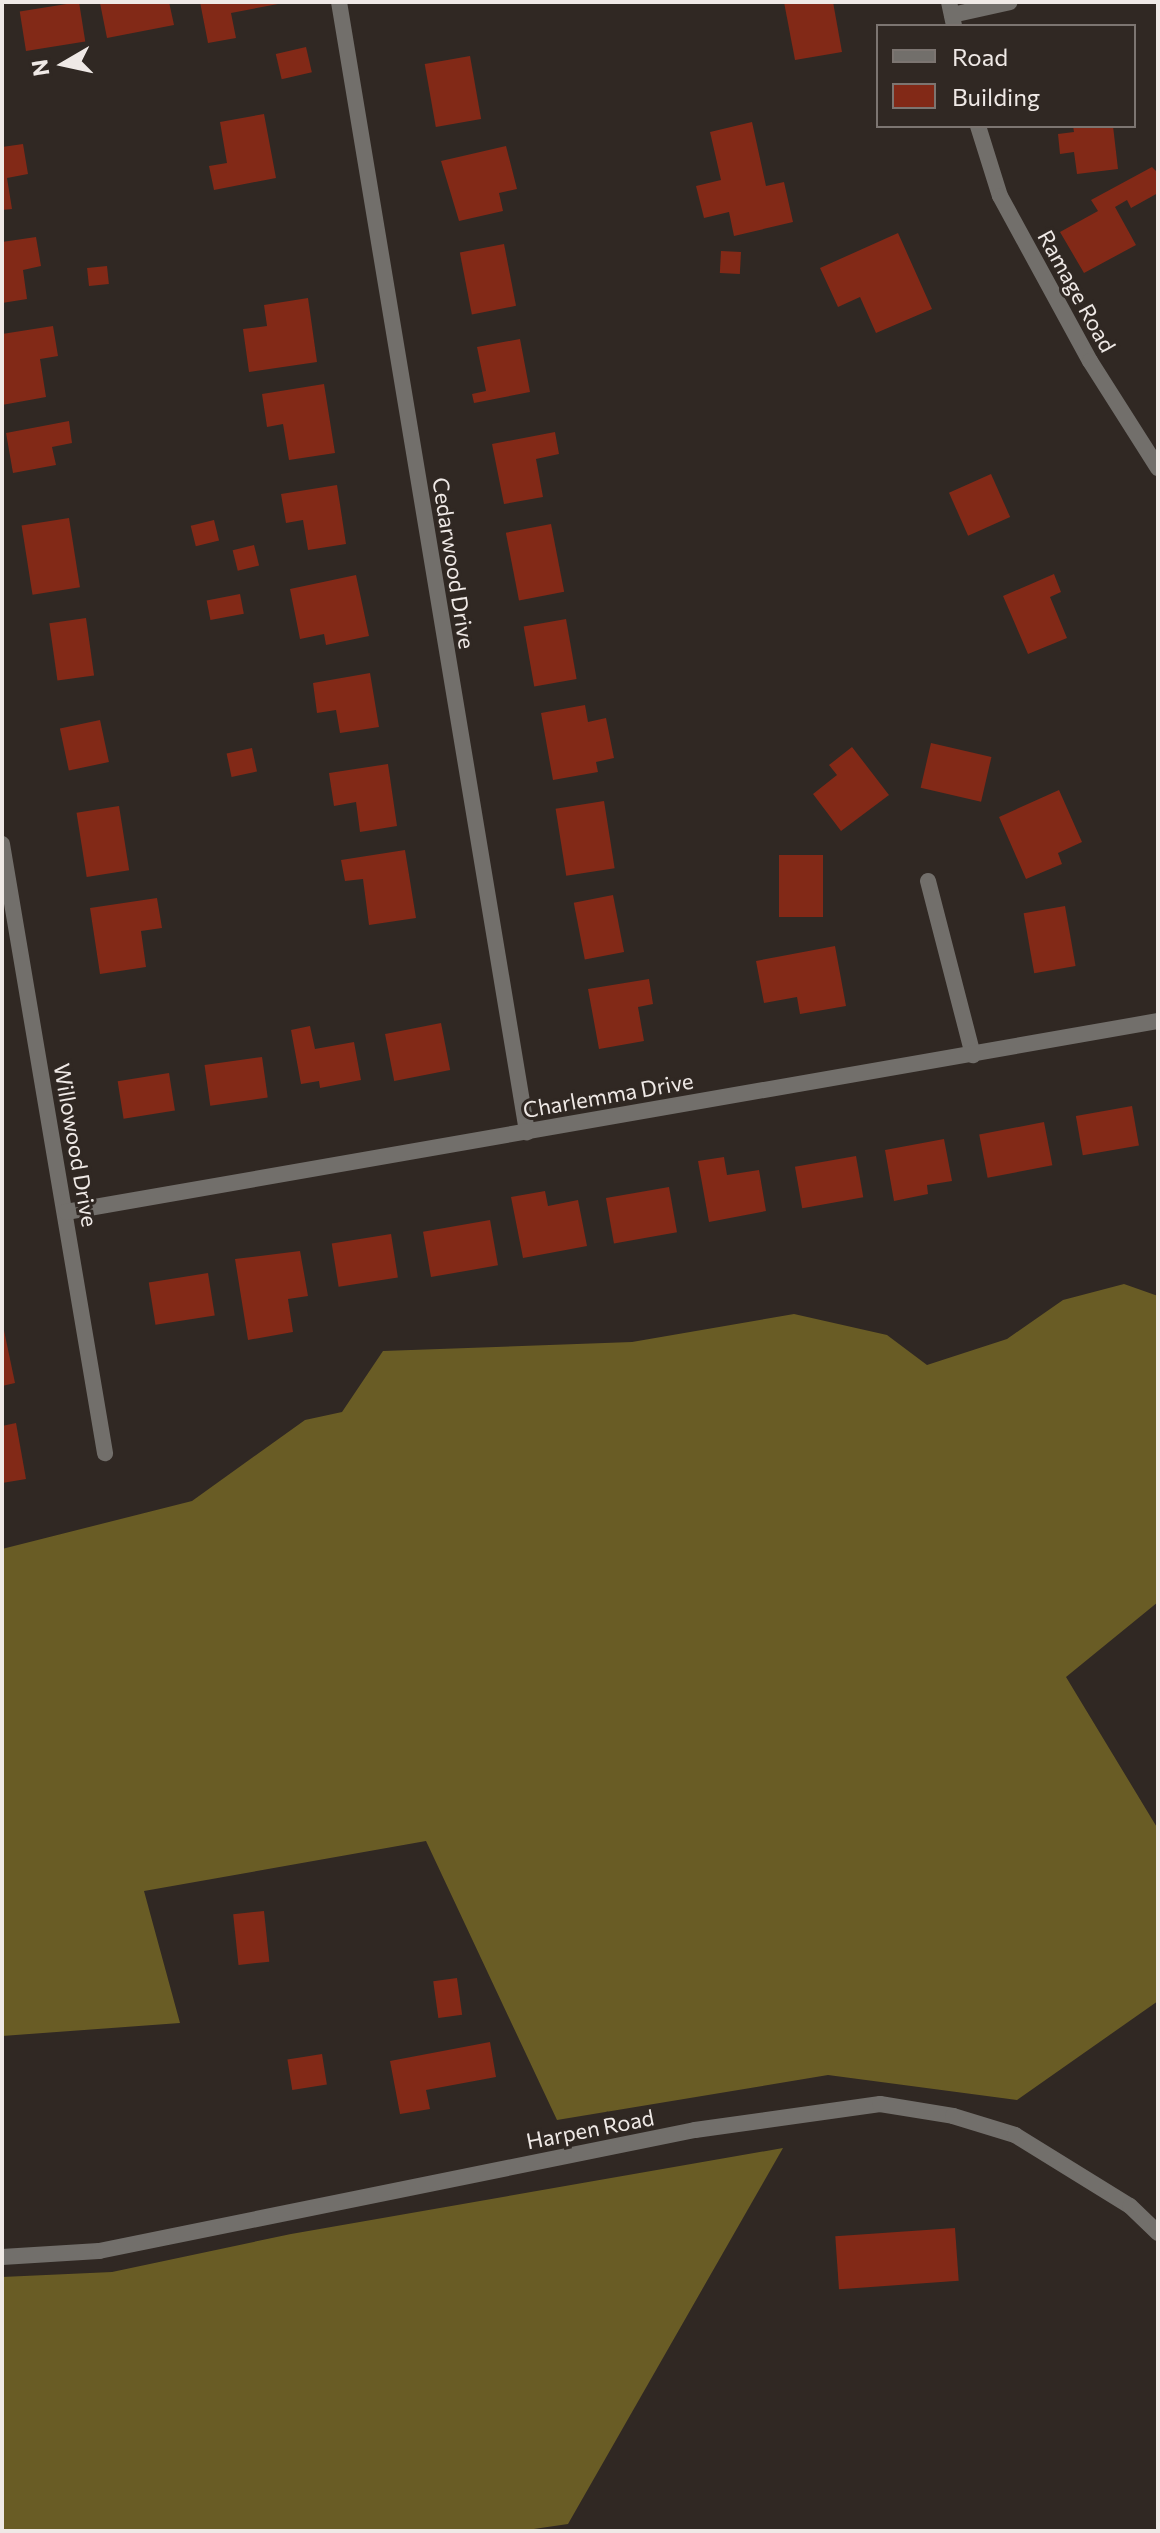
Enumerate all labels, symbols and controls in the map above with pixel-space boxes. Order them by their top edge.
north arrow [24,24,104,104]
legend [876,24,1136,128]
text: Road [952,42,1008,71]
text: N [25,58,54,78]
text: Building [952,82,1040,111]
street label: Ramage Road [1033,225,1121,357]
street label: Cedarwood Drive [427,475,481,651]
street label: Willowood Drive [49,1061,103,1229]
street label: Charlemma Drive [521,1067,695,1123]
street label: Harpen Road [524,2104,656,2154]

